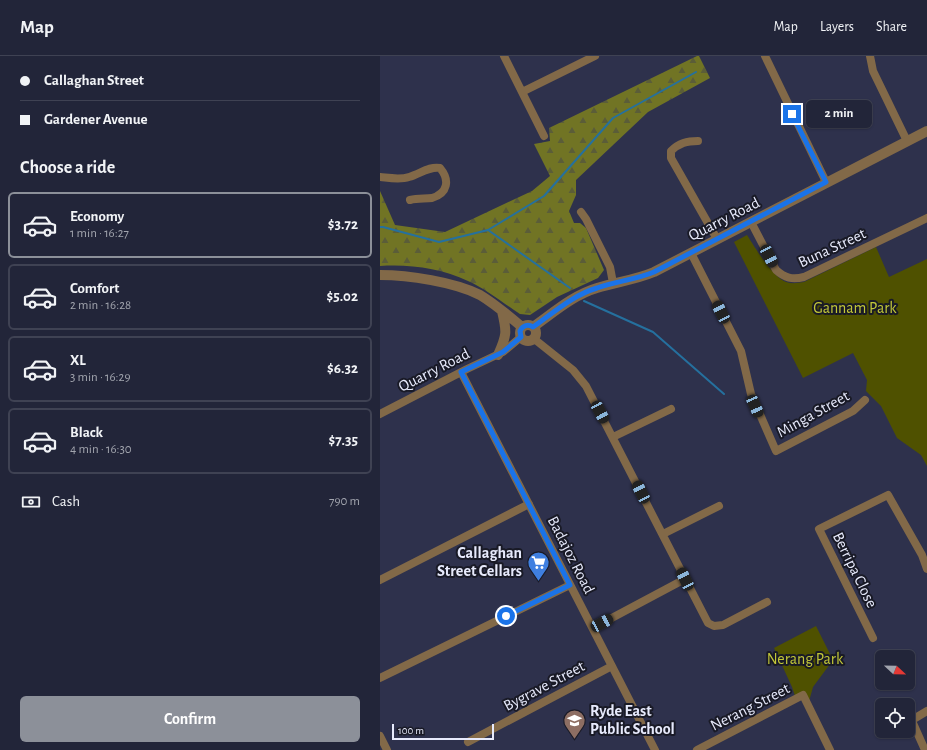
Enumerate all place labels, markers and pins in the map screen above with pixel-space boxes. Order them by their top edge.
place label: Callaghan Street Cellars [437,545,522,579]
supermarket icon: Callaghan Street Cellars [525,549,551,582]
place label: Ryde East Public School [590,703,675,737]
school or university icon: Ryde East Public School [562,707,588,740]

